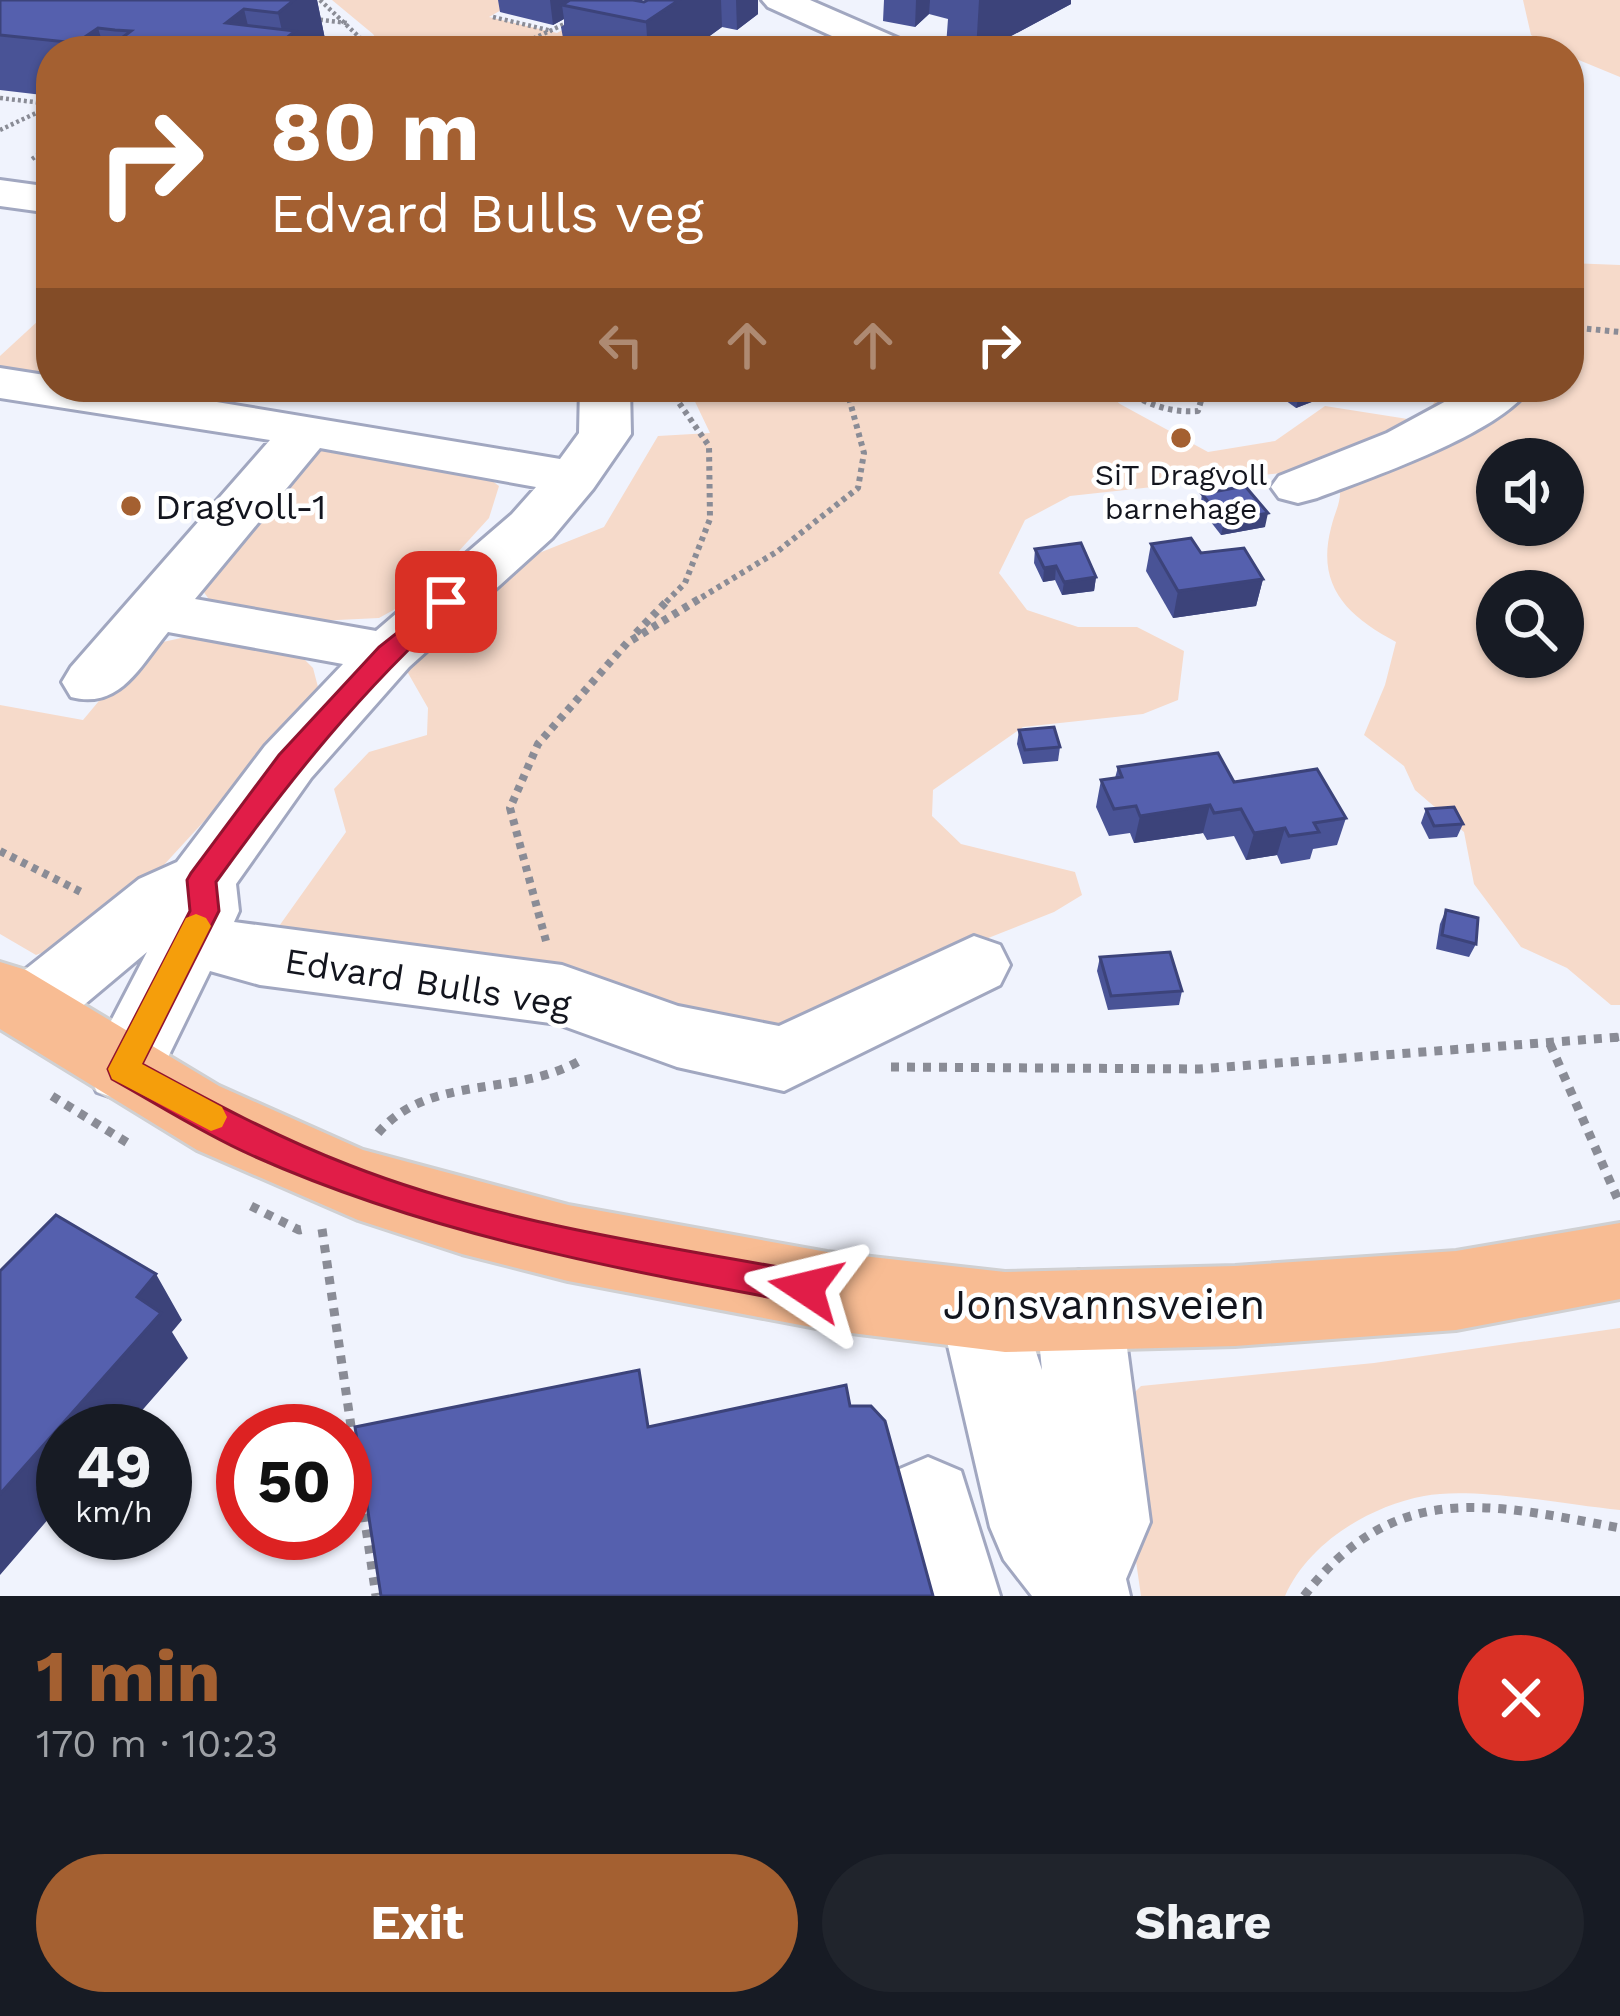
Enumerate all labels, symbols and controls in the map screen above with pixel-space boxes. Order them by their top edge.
text: 80 m [270,82,480,180]
icon: right [72,84,228,240]
text: Edvard Bulls veg [270,182,704,245]
icon: left [588,312,654,378]
icon: ahead [714,312,780,378]
icon: ahead [840,312,906,378]
icon: right [966,312,1032,378]
marker: SiT Dragvoll barnehage [1168,425,1194,451]
map controls [1476,438,1584,678]
button: sound [1476,438,1584,546]
place label: SiT Dragvoll barnehage [1095,457,1267,526]
place label: Dragvoll-1 [155,486,326,528]
marker: Dragvoll-1 [118,493,144,519]
pin [395,551,497,653]
icon: arrive [413,569,479,635]
button: search [1476,570,1584,678]
street label: Edvard Bulls veg [282,940,575,1026]
position arrow [743,1225,869,1351]
street label: Jonsvannsveien [943,1280,1265,1329]
speed limit sign: 50 [216,1404,372,1560]
text: 49 [76,1431,152,1502]
text: km/h [75,1494,153,1529]
text: 1 min [36,1634,221,1718]
button: close [1458,1635,1584,1761]
text: 170 m · 10:23 [36,1721,278,1766]
button: Exit [36,1854,798,1992]
button: Share [822,1854,1584,1992]

